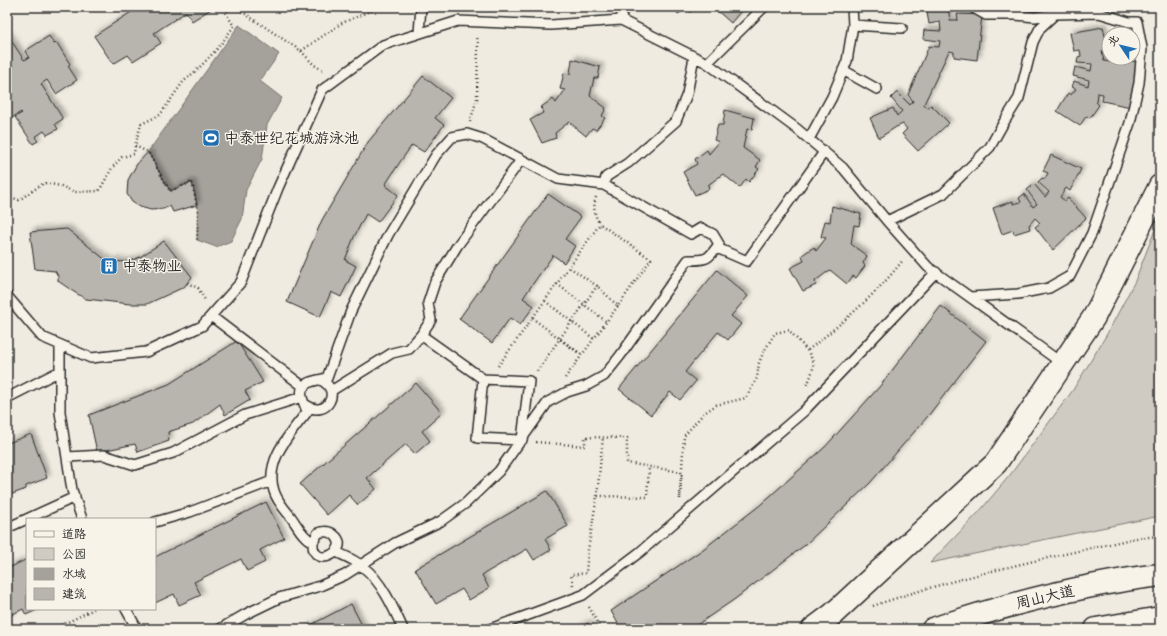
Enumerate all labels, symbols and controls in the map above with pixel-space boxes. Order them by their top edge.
north arrow [1101,26,1141,66]
text: 北 [1105,32,1122,49]
sports icon: 中泰世纪花城游泳池 [201,128,221,148]
place label: 中泰世纪花城游泳池 [224,129,359,147]
building icon: 中泰物业 [99,256,119,276]
place label: 中泰物业 [122,257,182,275]
legend [26,518,156,610]
text: 道路 [62,527,86,541]
text: 公园 [62,547,86,561]
text: 水域 [62,567,86,581]
street label: 周山大道 [1014,581,1076,613]
text: 建筑 [62,587,86,601]

